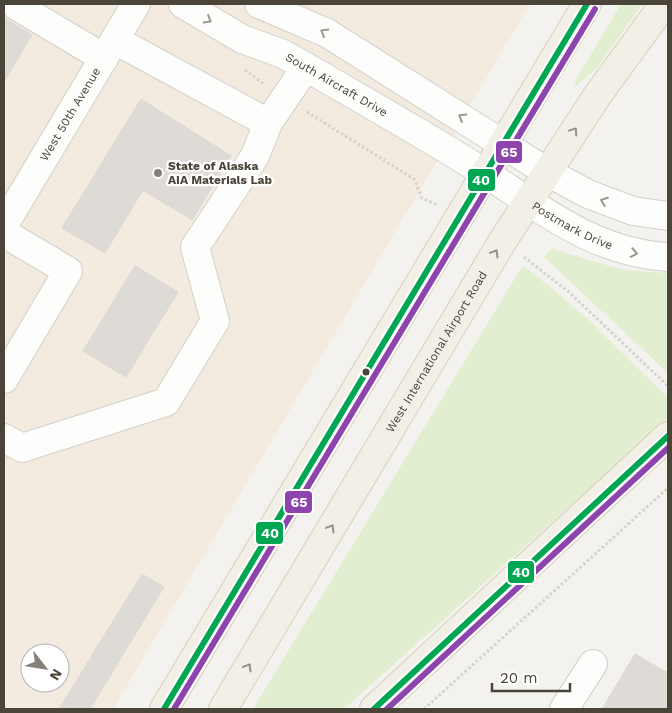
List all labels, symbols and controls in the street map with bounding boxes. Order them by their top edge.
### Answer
one-way arrow [203,14,212,24]
one-way arrow [320,28,329,38]
street label: South Aircraft Drive [283,50,390,120]
street label: West 50th Avenue [37,65,104,164]
one-way arrow [458,114,467,124]
one-way arrow [568,127,577,137]
line badge: 65 [495,140,523,164]
text: 65 [501,144,517,160]
place label: State of Alaska AIA Materials Lab [168,159,273,187]
marker: State of Alaska AIA Materials Lab [152,167,164,179]
line badge: 40 [467,168,496,192]
text: 40 [472,172,490,188]
one-way arrow [600,197,609,207]
street label: Postmark Drive [529,199,615,252]
one-way arrow [629,247,638,257]
one-way arrow [489,250,499,259]
street label: West International Airport Road [383,269,490,435]
unlabelled marker [361,367,371,377]
line badge: 65 [284,490,313,514]
text: 65 [291,494,307,510]
line badge: 40 [255,521,284,545]
one-way arrow [325,524,335,533]
text: 40 [261,525,279,541]
line badge: 40 [507,560,535,584]
text: 40 [512,564,530,580]
north arrow [20,643,70,693]
scale bar [492,660,570,692]
one-way arrow [241,664,251,673]
text: N [47,666,66,683]
text: 20 m [500,669,538,687]

